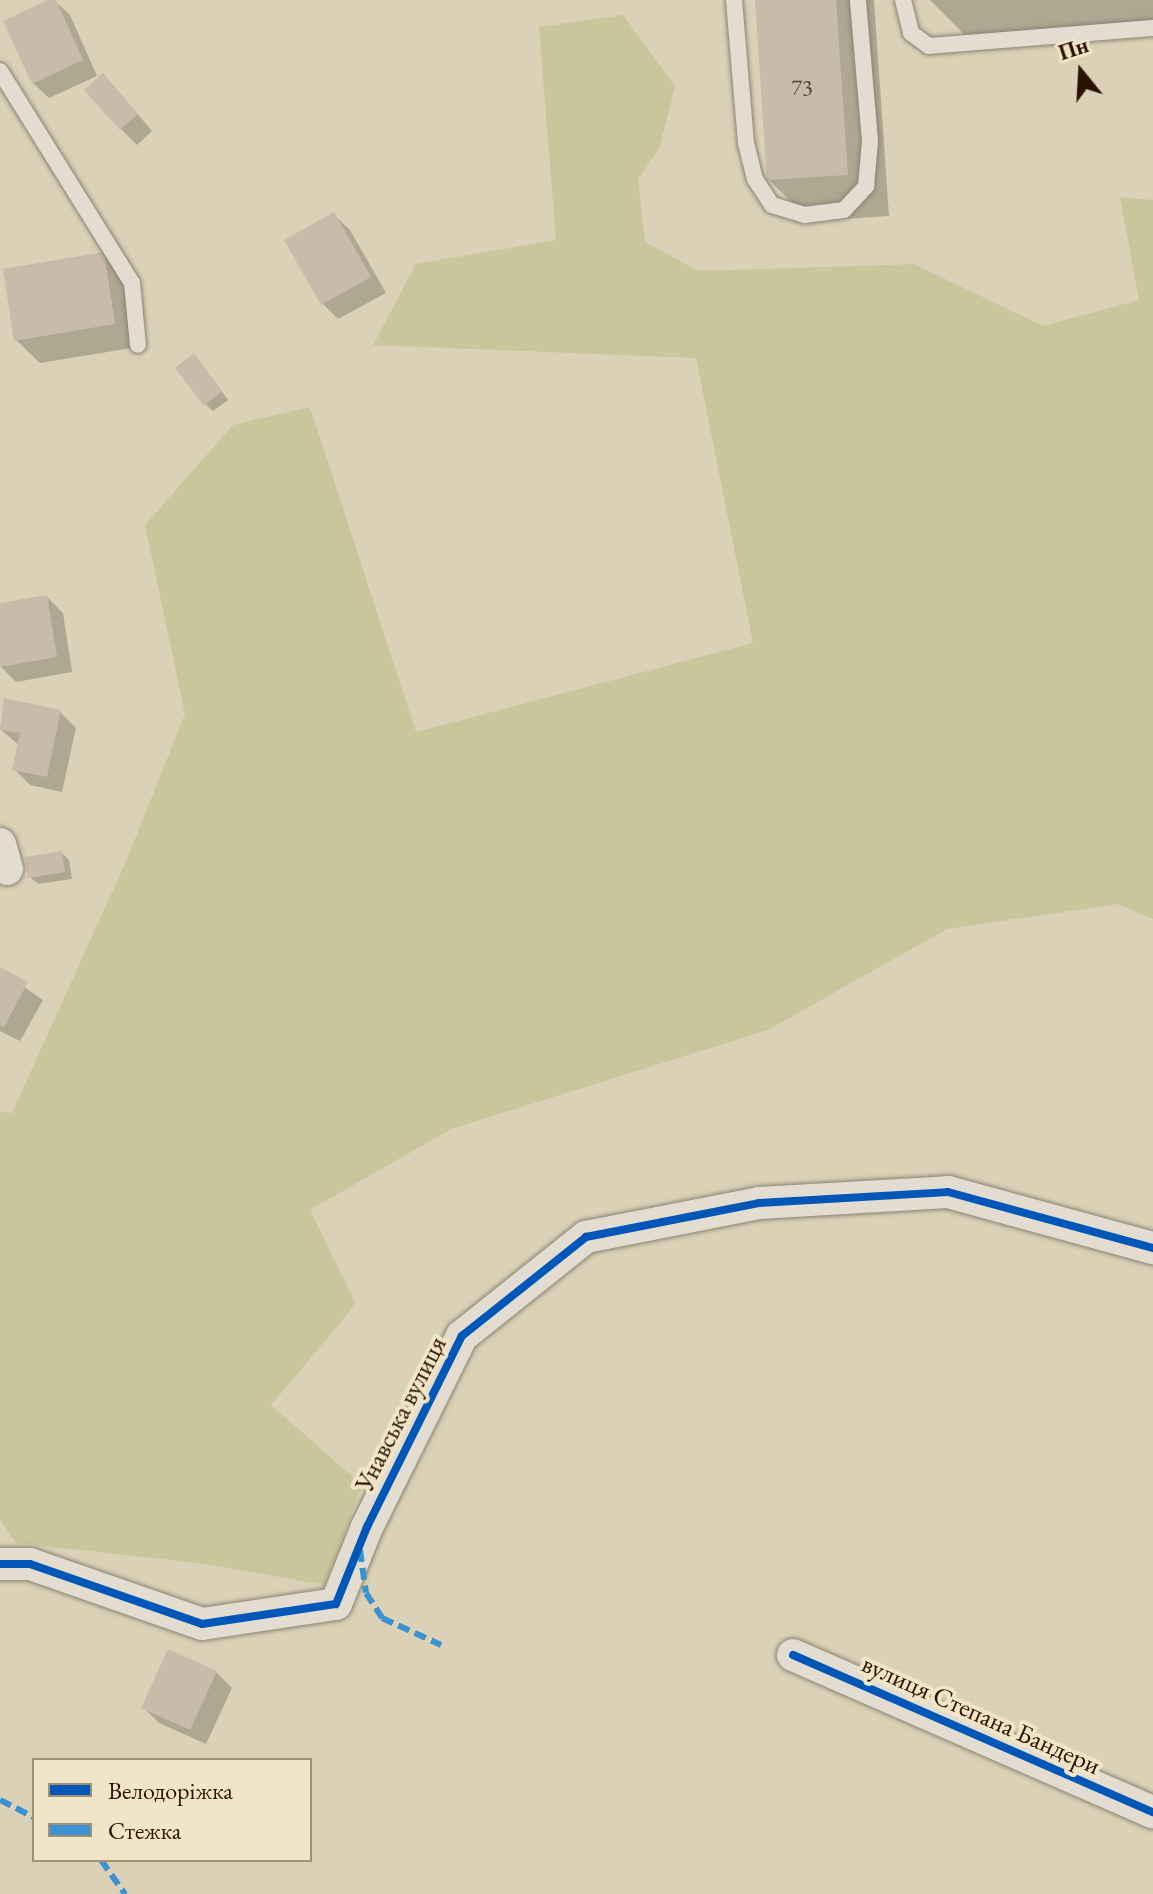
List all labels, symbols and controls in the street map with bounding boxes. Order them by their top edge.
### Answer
text: Пн [1055,30,1092,67]
north arrow [1041,32,1121,112]
house number: 73 [791,75,813,101]
street label: Унавська вулиця [349,1331,453,1497]
street label: вулиця Степана Бандери [857,1648,1105,1782]
legend [32,1758,312,1862]
text: Велодоріжка [108,1775,233,1806]
text: Стежка [108,1815,181,1846]

